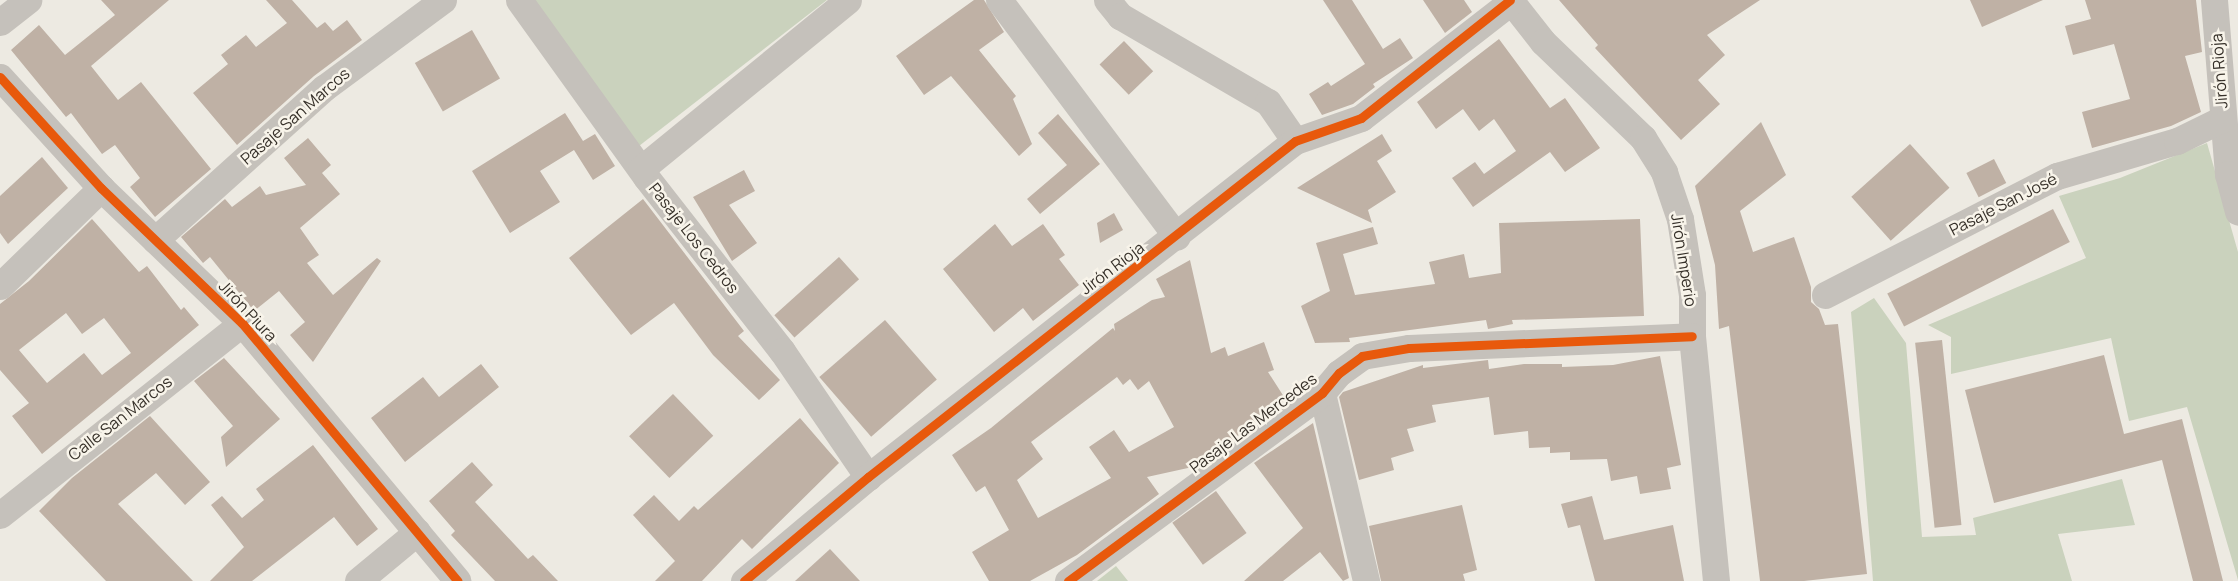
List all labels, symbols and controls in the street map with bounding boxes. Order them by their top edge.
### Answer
street label: Jirón Rioja [2207,33,2231,109]
street label: Pasaje San Marcos [237,64,353,168]
street label: Pasaje San José [1946,169,2060,239]
street label: Pasaje Los Cedros [645,179,743,297]
street label: Jirón Imperio [1667,212,1701,308]
street label: Jirón Rioja [1076,238,1148,298]
street label: Jirón Piura [215,277,281,345]
street label: Pasaje Las Mercedes [1186,369,1320,477]
street label: Calle San Marcos [64,372,176,464]

